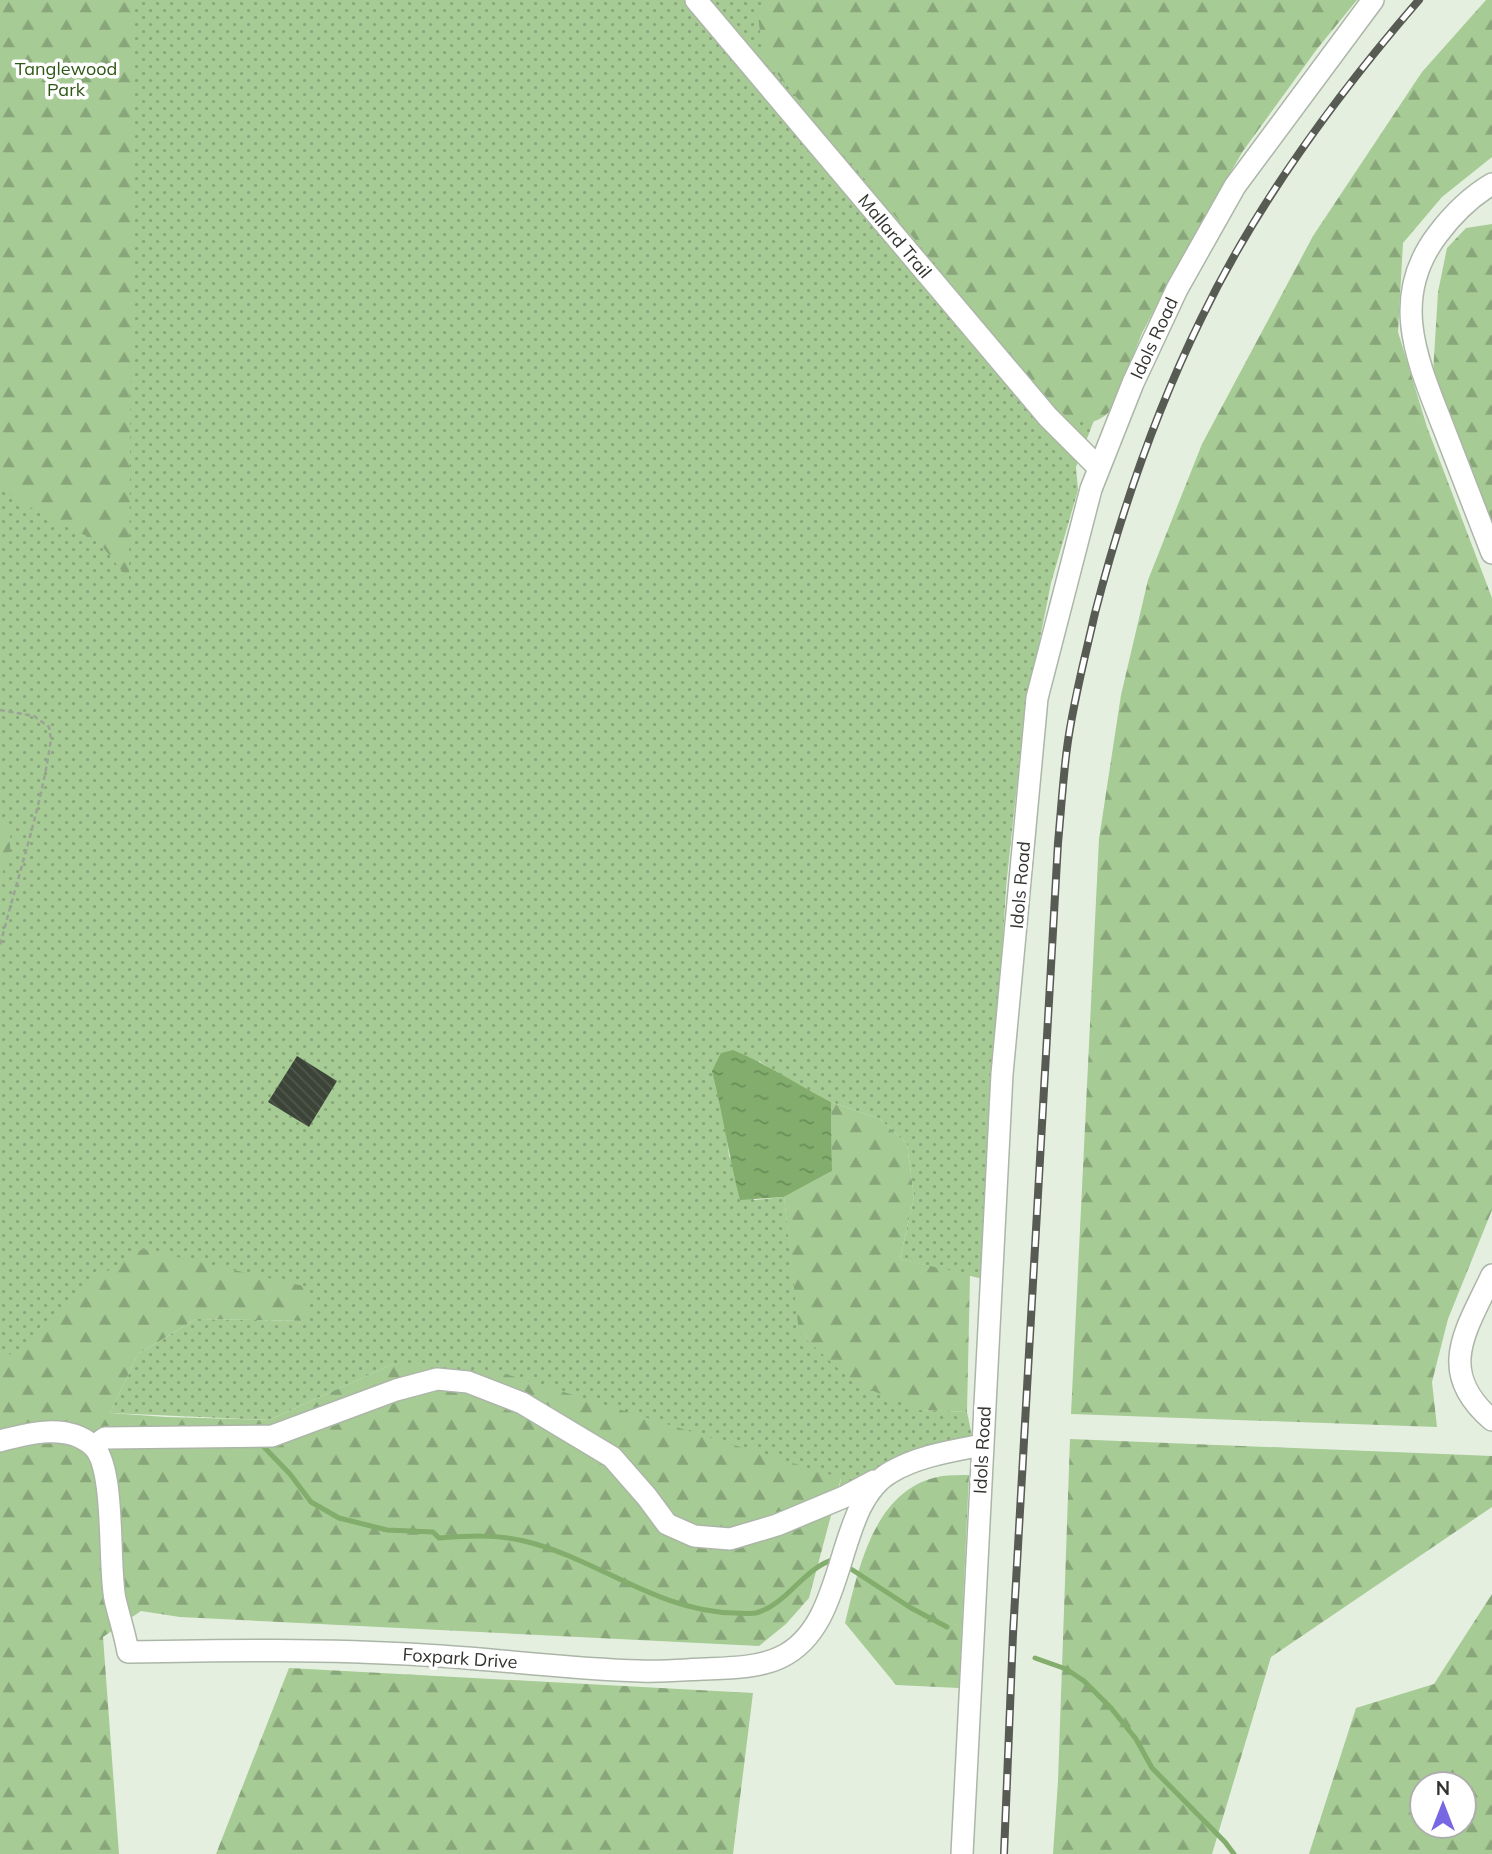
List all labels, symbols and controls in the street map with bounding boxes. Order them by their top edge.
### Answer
park label: Tanglewood Park [15,57,117,101]
street label: Mallard Trail [853,189,937,283]
street label: Idols Road [1125,293,1183,383]
street label: Idols Road [1005,840,1035,930]
street label: Idols Road [968,1406,996,1494]
street label: Foxpark Drive [402,1643,518,1673]
north arrow [1408,1770,1478,1840]
text: N [1436,1776,1450,1800]

